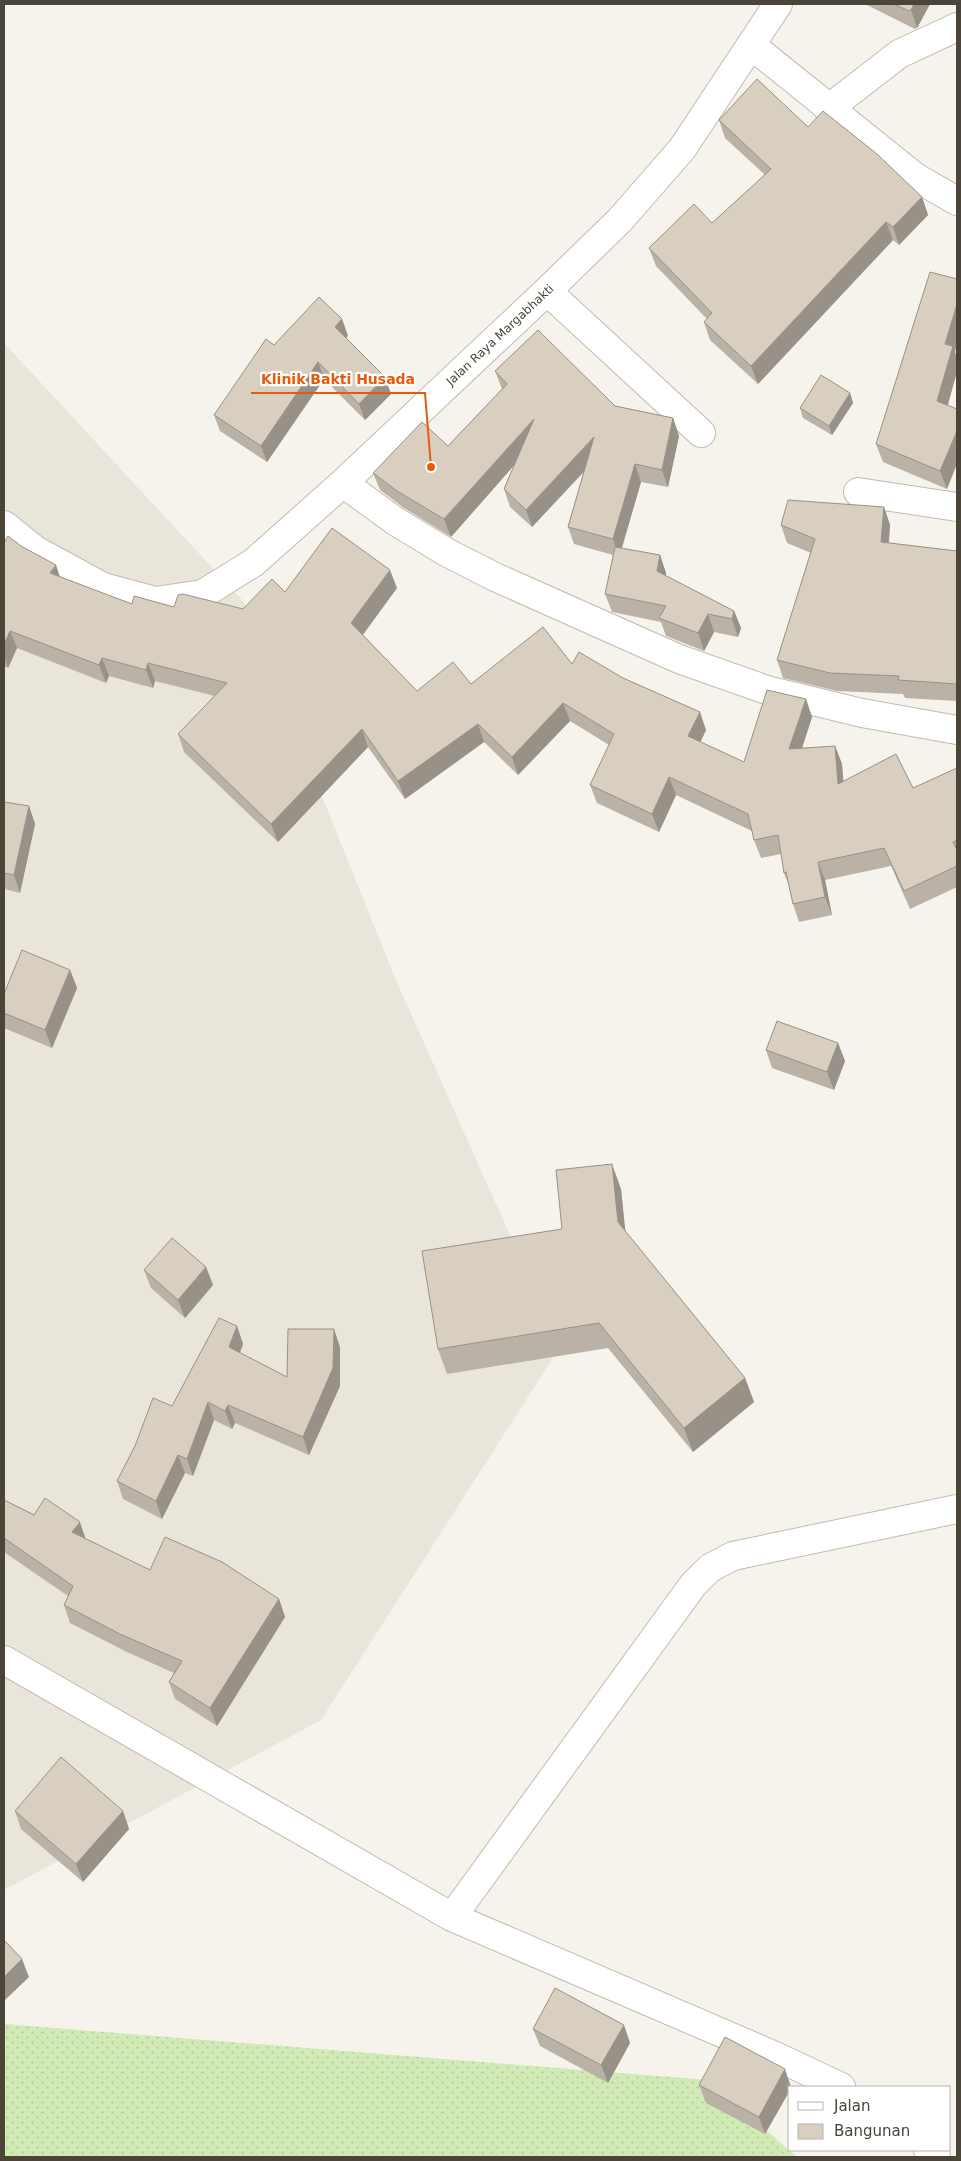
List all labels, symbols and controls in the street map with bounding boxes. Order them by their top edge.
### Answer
street label: Jalan Raya Margabhakti [443,282,557,389]
callout: Klinik Bakti Husada [251,364,425,393]
text: Klinik Bakti Husada [261,371,415,387]
legend [788,2086,951,2151]
text: Jalan [833,2097,870,2115]
text: Bangunan [834,2122,910,2140]

